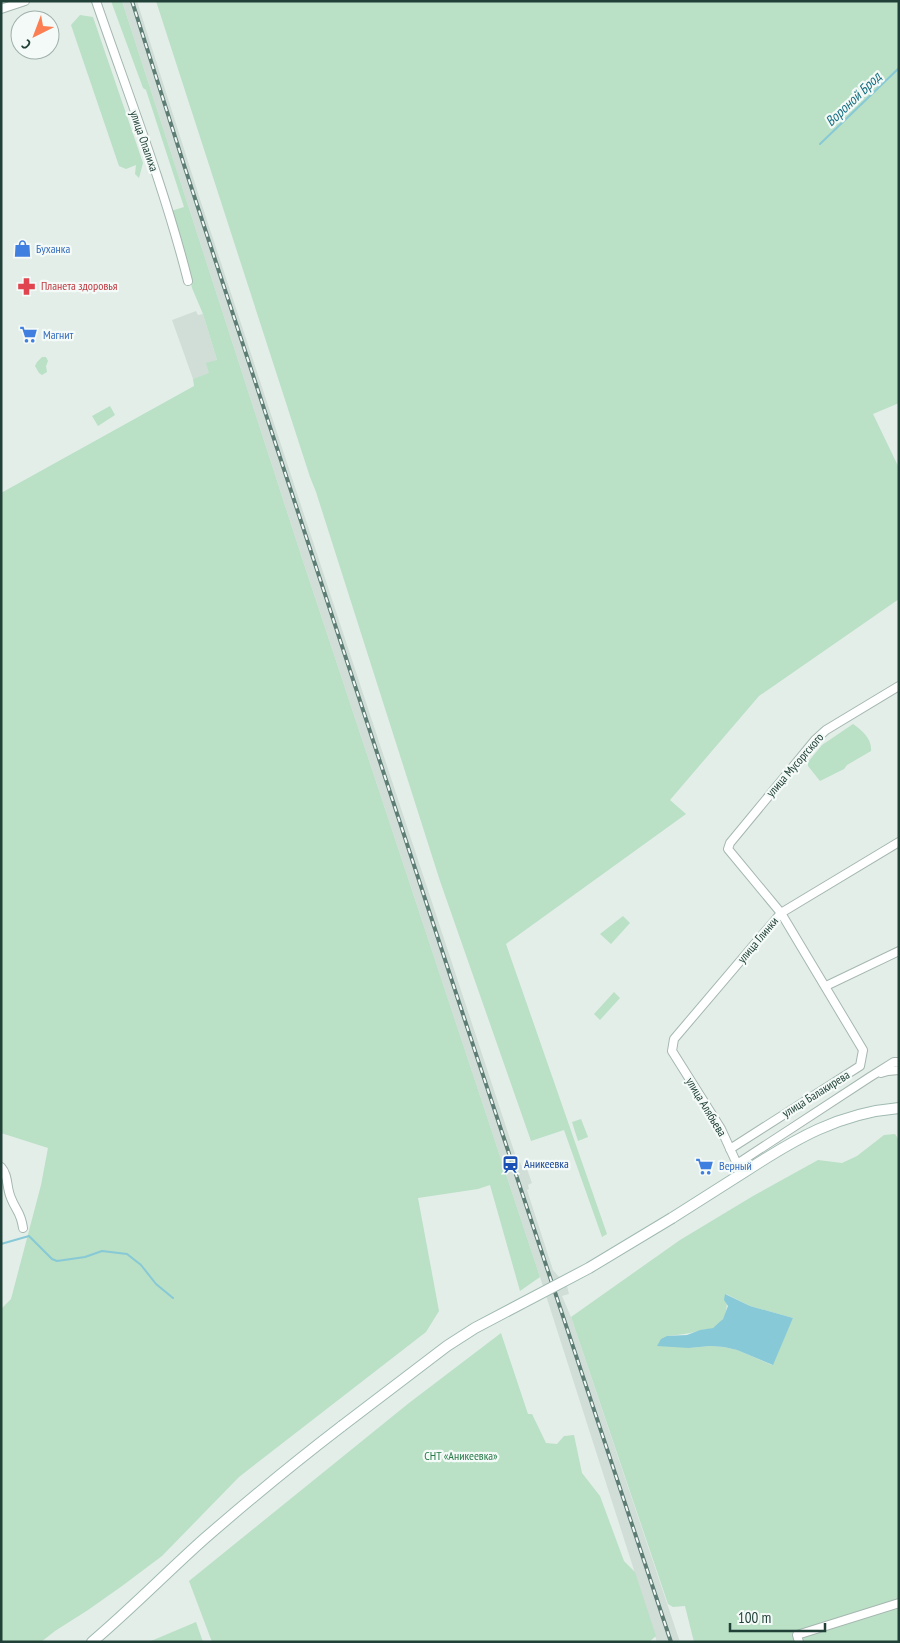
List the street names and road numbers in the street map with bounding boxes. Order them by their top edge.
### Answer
street label: улица Опалиха [127,108,162,174]
street label: улица Мусоргского [763,730,826,800]
street label: улица Глинки [734,914,781,966]
street label: улица Балакирева [779,1067,852,1120]
street label: улица Алябьева [683,1075,730,1139]

